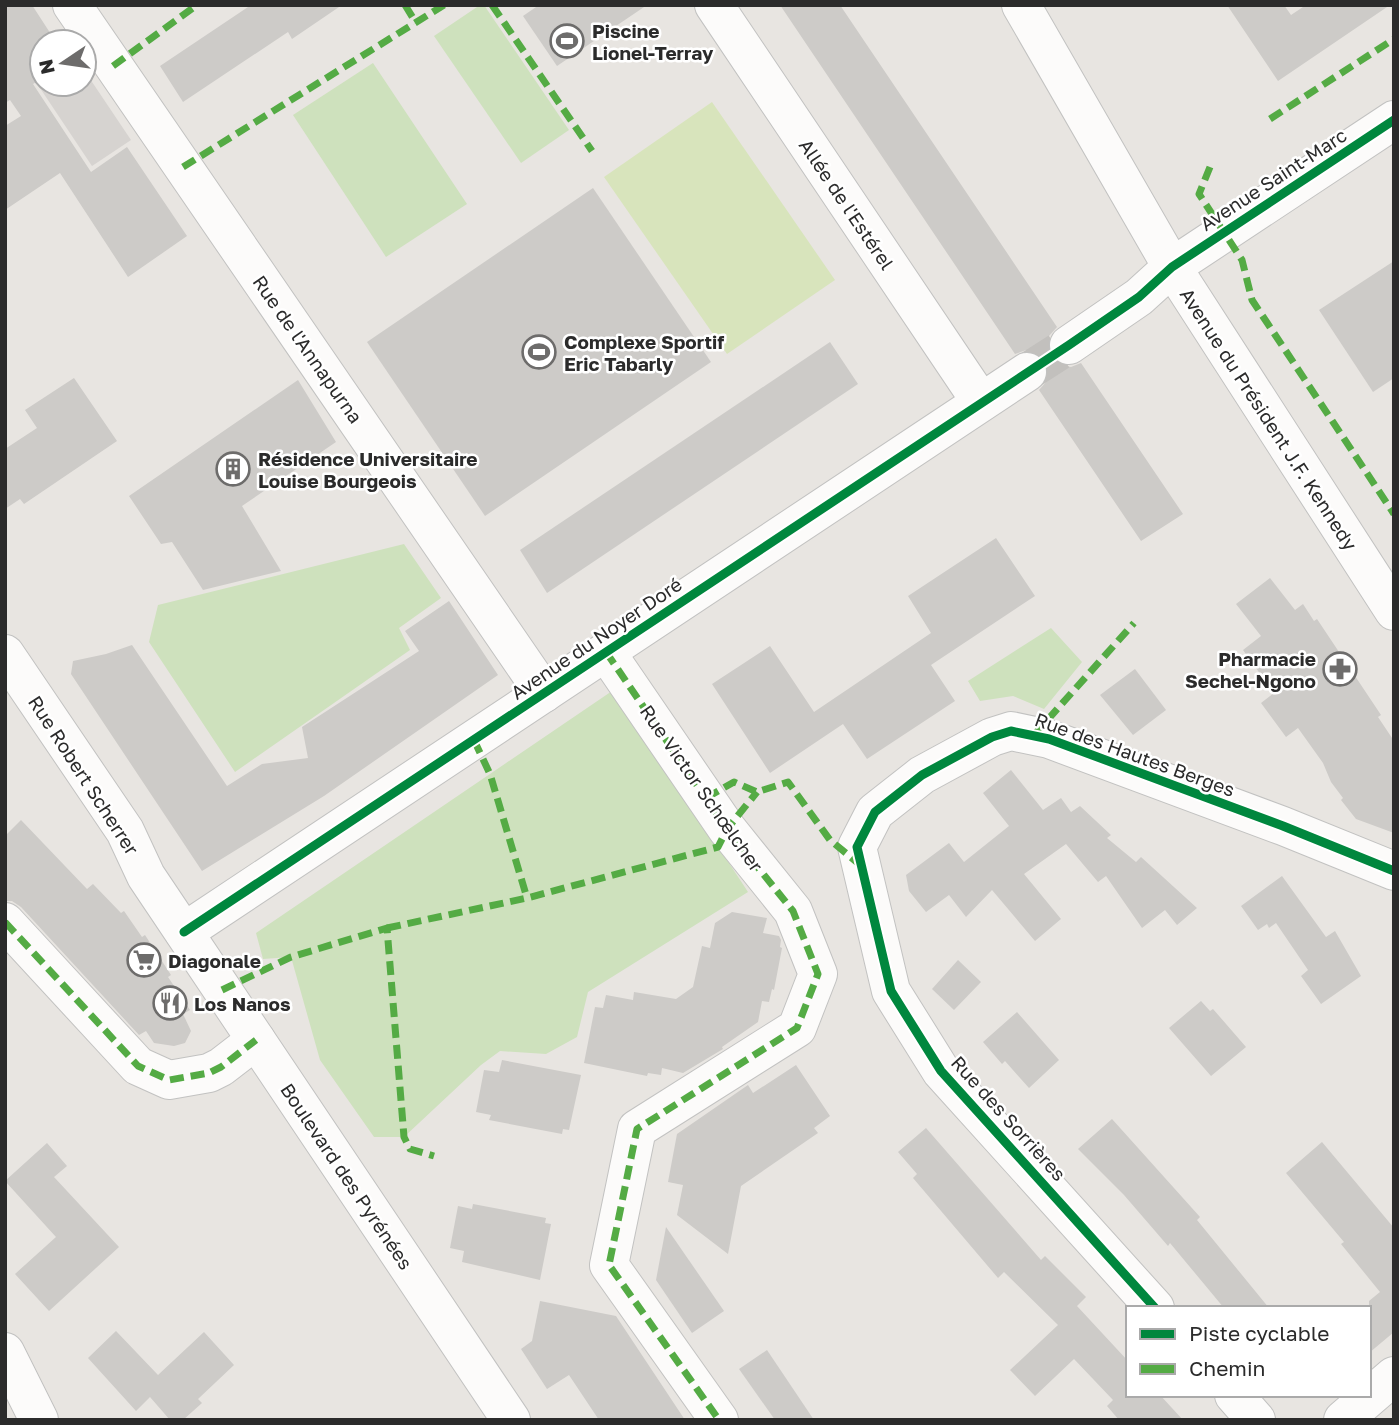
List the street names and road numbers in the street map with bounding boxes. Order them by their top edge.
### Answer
street label: Avenue Saint-Marc [1195,123,1351,235]
street label: Allée de l'Estérel [795,134,899,274]
street label: Rue de l'Annapurna [248,271,368,427]
street label: Avenue du Président J.F. Kennedy [1176,284,1363,555]
street label: Avenue du Noyer Doré [506,572,686,704]
street label: Rue Robert Scherrer [24,691,144,859]
street label: Rue Victor Schœlcher [636,700,769,876]
street label: Rue des Hautes Berges [1032,707,1238,801]
street label: Rue des Sorrières [947,1051,1071,1185]
street label: Boulevard des Pyrénées [276,1079,418,1273]

